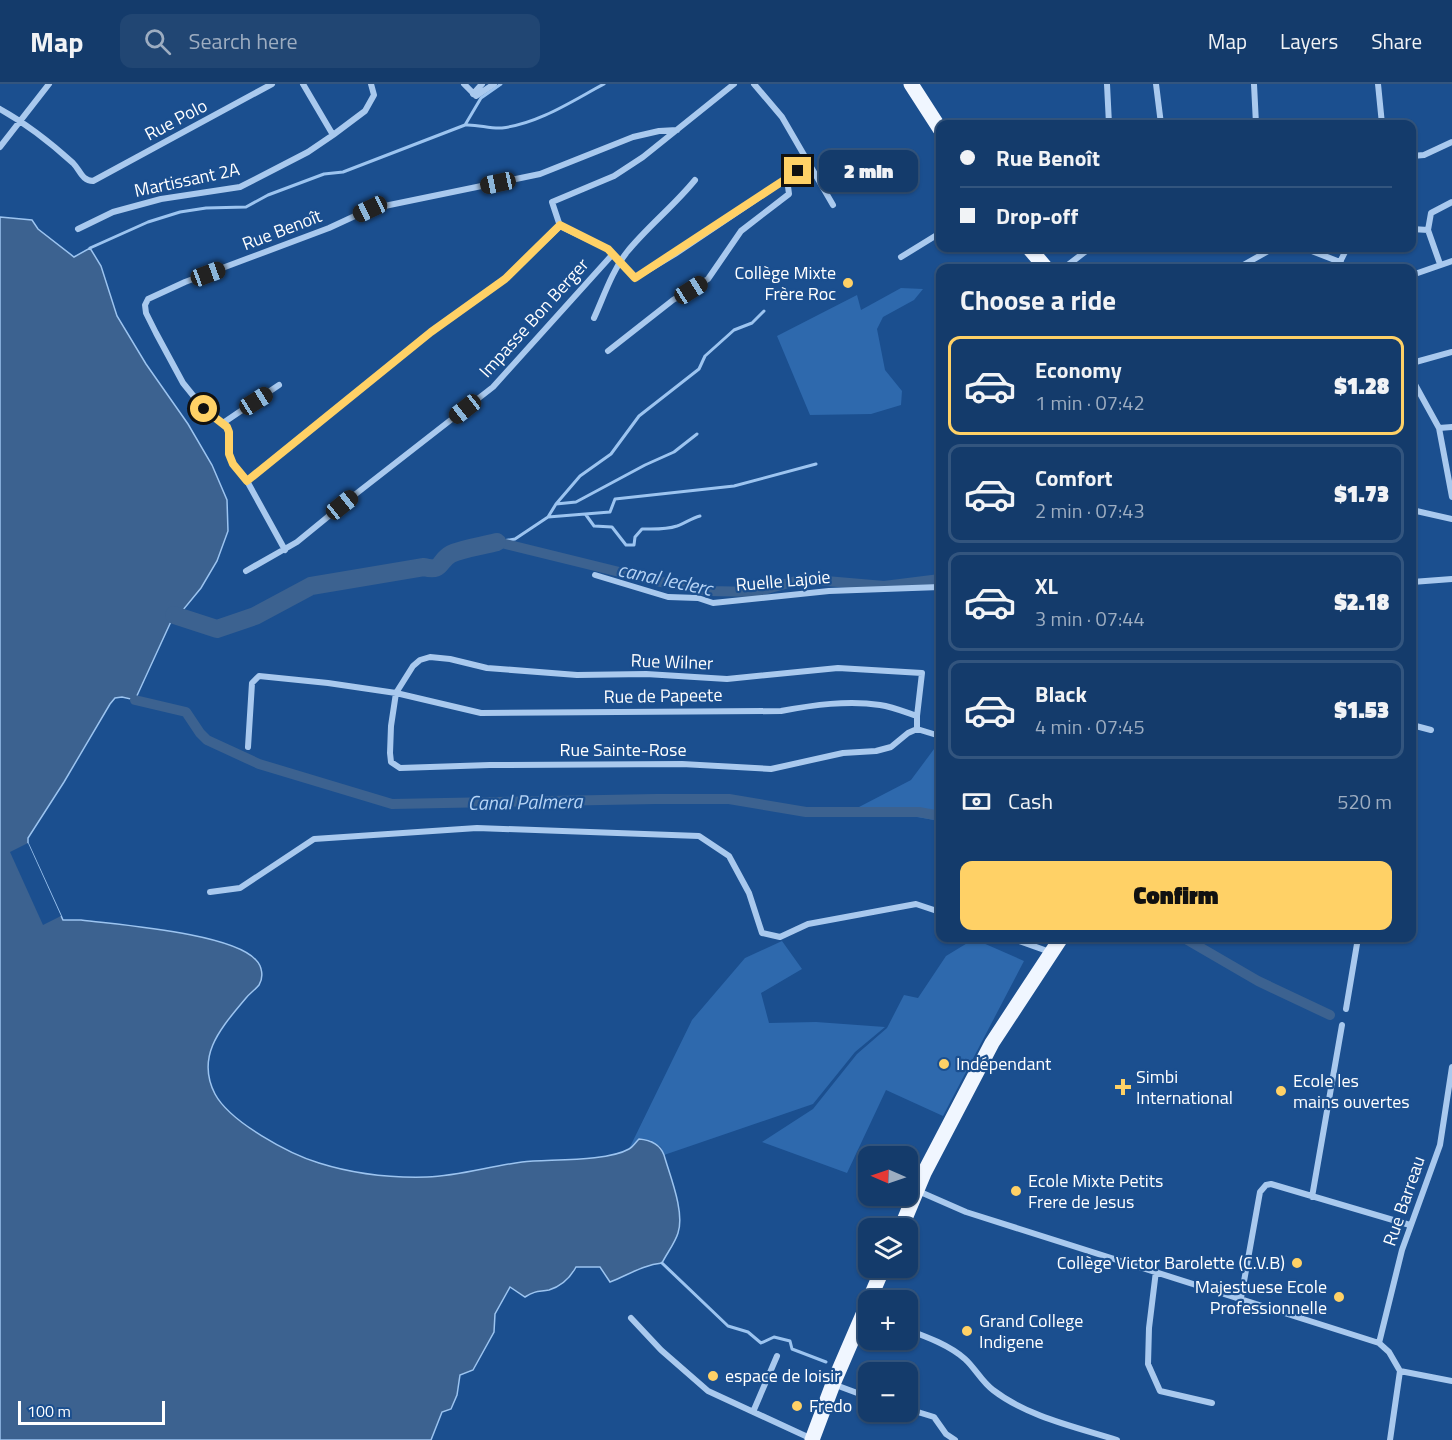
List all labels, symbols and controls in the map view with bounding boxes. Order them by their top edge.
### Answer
search box [120,14,540,68]
text: Map [30,20,84,63]
text: Search here [189,24,298,58]
icon: search [141,25,174,58]
text: Map [1208,25,1247,57]
text: Layers [1280,25,1338,57]
text: Share [1371,25,1422,57]
street label: Rue Polo [140,92,212,147]
text: Rue Benoît [996,141,1100,175]
callout: 2 min [819,150,918,192]
street label: Martissant 2A [132,155,242,204]
text: 2 min [844,155,893,186]
route end [784,157,811,184]
car [479,170,517,196]
car [350,193,390,225]
text: Drop-off [996,199,1078,233]
street label: Rue Benoît [238,202,326,257]
street label: Impasse Bon Berger [472,252,595,383]
car [188,259,228,289]
place label: Collège Mixte Frère Roc [735,259,836,307]
car [671,273,711,307]
marker: Collège Mixte Frère Roc [841,276,855,290]
text: Choose a ride [960,279,1116,320]
text: Economy [1035,353,1122,387]
icon: car [963,359,1017,413]
text: $1.28 [1334,369,1389,403]
car [236,384,276,418]
text: 1 min · 07:42 [1035,387,1145,418]
car [445,391,485,427]
route start [190,395,217,422]
text: Comfort [1035,461,1113,495]
icon: car [963,467,1017,521]
text: $1.73 [1334,477,1389,511]
car [322,487,362,523]
text: 2 min · 07:43 [1035,495,1145,526]
water label: canal leclerc [615,553,717,604]
street label: Ruelle Lajoie [734,563,832,598]
text: XL [1035,569,1058,603]
icon: car [963,575,1017,629]
text: $2.18 [1334,585,1389,619]
text: 3 min · 07:44 [1035,603,1145,634]
street label: Rue Wilner [630,647,714,676]
text: Black [1035,677,1087,711]
street label: Rue de Papeete [603,681,723,710]
icon: car [963,683,1017,737]
text: $1.53 [1334,693,1389,727]
text: 4 min · 07:45 [1035,711,1145,742]
street label: Rue Sainte-Rose [559,736,687,763]
text: Cash [1008,784,1053,818]
water label: Canal Palmera [467,785,584,818]
icon: cash [960,785,993,818]
text: 520 m [1337,786,1392,817]
button: Confirm [960,861,1392,930]
place label: Indépendant [956,1050,1052,1077]
marker: Indépendant [937,1057,951,1071]
place label: Simbi International [1136,1063,1233,1111]
place label: Ecole les mains ouvertes [1293,1067,1410,1115]
marker: Simbi International [1114,1078,1132,1096]
marker: Ecole les mains ouvertes [1274,1084,1288,1098]
north arrow [858,1146,918,1206]
map controls [858,1146,918,1422]
street label: Rue Barreau [1376,1152,1432,1250]
place label: Ecole Mixte Petits Frere de Jesus [1028,1167,1163,1215]
marker: Ecole Mixte Petits Frere de Jesus [1009,1184,1023,1198]
button: layers [858,1218,918,1278]
place label: Collège Victor Barolette (C.V.B) [1057,1249,1285,1276]
marker: Collège Victor Barolette (C.V.B) [1290,1256,1304,1270]
place label: Majestuese Ecole Professionnelle [1195,1273,1327,1321]
button: + [858,1290,918,1350]
marker: Majestuese Ecole Professionnelle [1332,1290,1346,1304]
place label: Grand College Indigene [979,1307,1083,1355]
marker: Grand College Indigene [960,1324,974,1338]
place label: espace de loisir [725,1362,840,1389]
button: − [858,1362,918,1422]
marker: espace de loisir [706,1369,720,1383]
place label: Fredo [809,1392,852,1419]
scale bar [18,1398,165,1426]
text: 100 m [27,1399,71,1423]
marker: Fredo [790,1399,804,1413]

